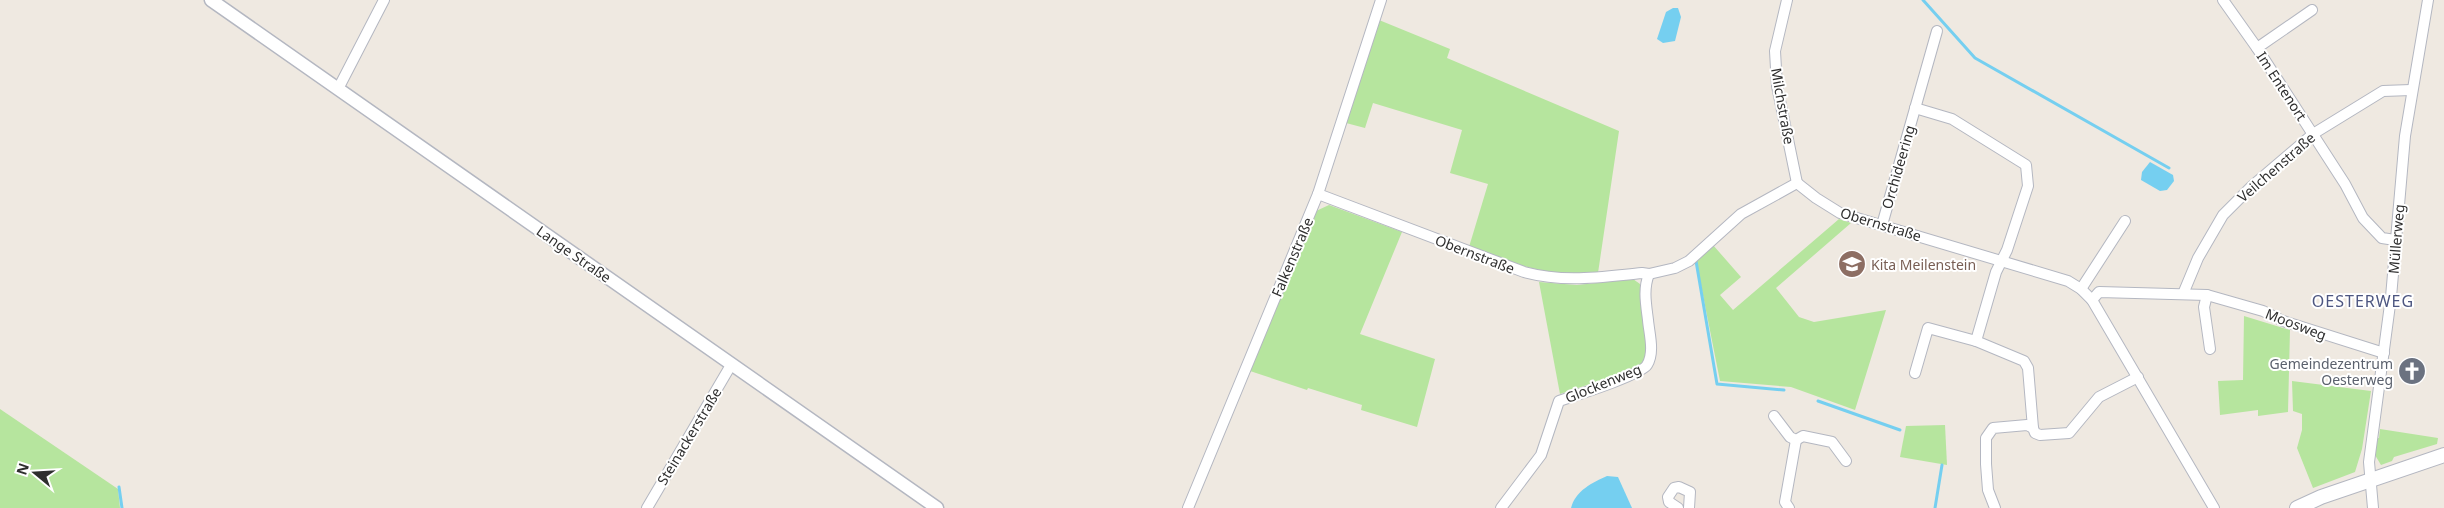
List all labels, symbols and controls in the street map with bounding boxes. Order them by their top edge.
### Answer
street label: Im Entenort [2253,48,2311,124]
street label: Milchstraße [1767,66,1799,146]
street label: Orchideering [1877,123,1919,211]
street label: Veilchenstraße [2233,128,2319,206]
street label: Obernstraße [1838,203,1924,245]
street label: Müllerweg [2383,203,2409,275]
street label: Falkenstraße [1267,214,1317,300]
street label: Lange Straße [533,221,615,287]
street label: Obernstraße [1433,230,1518,278]
school or university icon: Kita Meilenstein [1837,249,1867,279]
place label: Kita Meilenstein [1871,255,1976,274]
district label: OESTERWEG [2312,290,2414,312]
street label: Moosweg [2263,304,2329,344]
place label: Gemeindezentrum Oesterweg [2270,354,2393,389]
church icon: Gemeindezentrum Oesterweg [2397,356,2427,386]
street label: Glockenweg [1562,359,1644,407]
street label: Steinackerstraße [652,384,726,488]
north arrow [10,448,60,498]
text: N [11,460,33,477]

